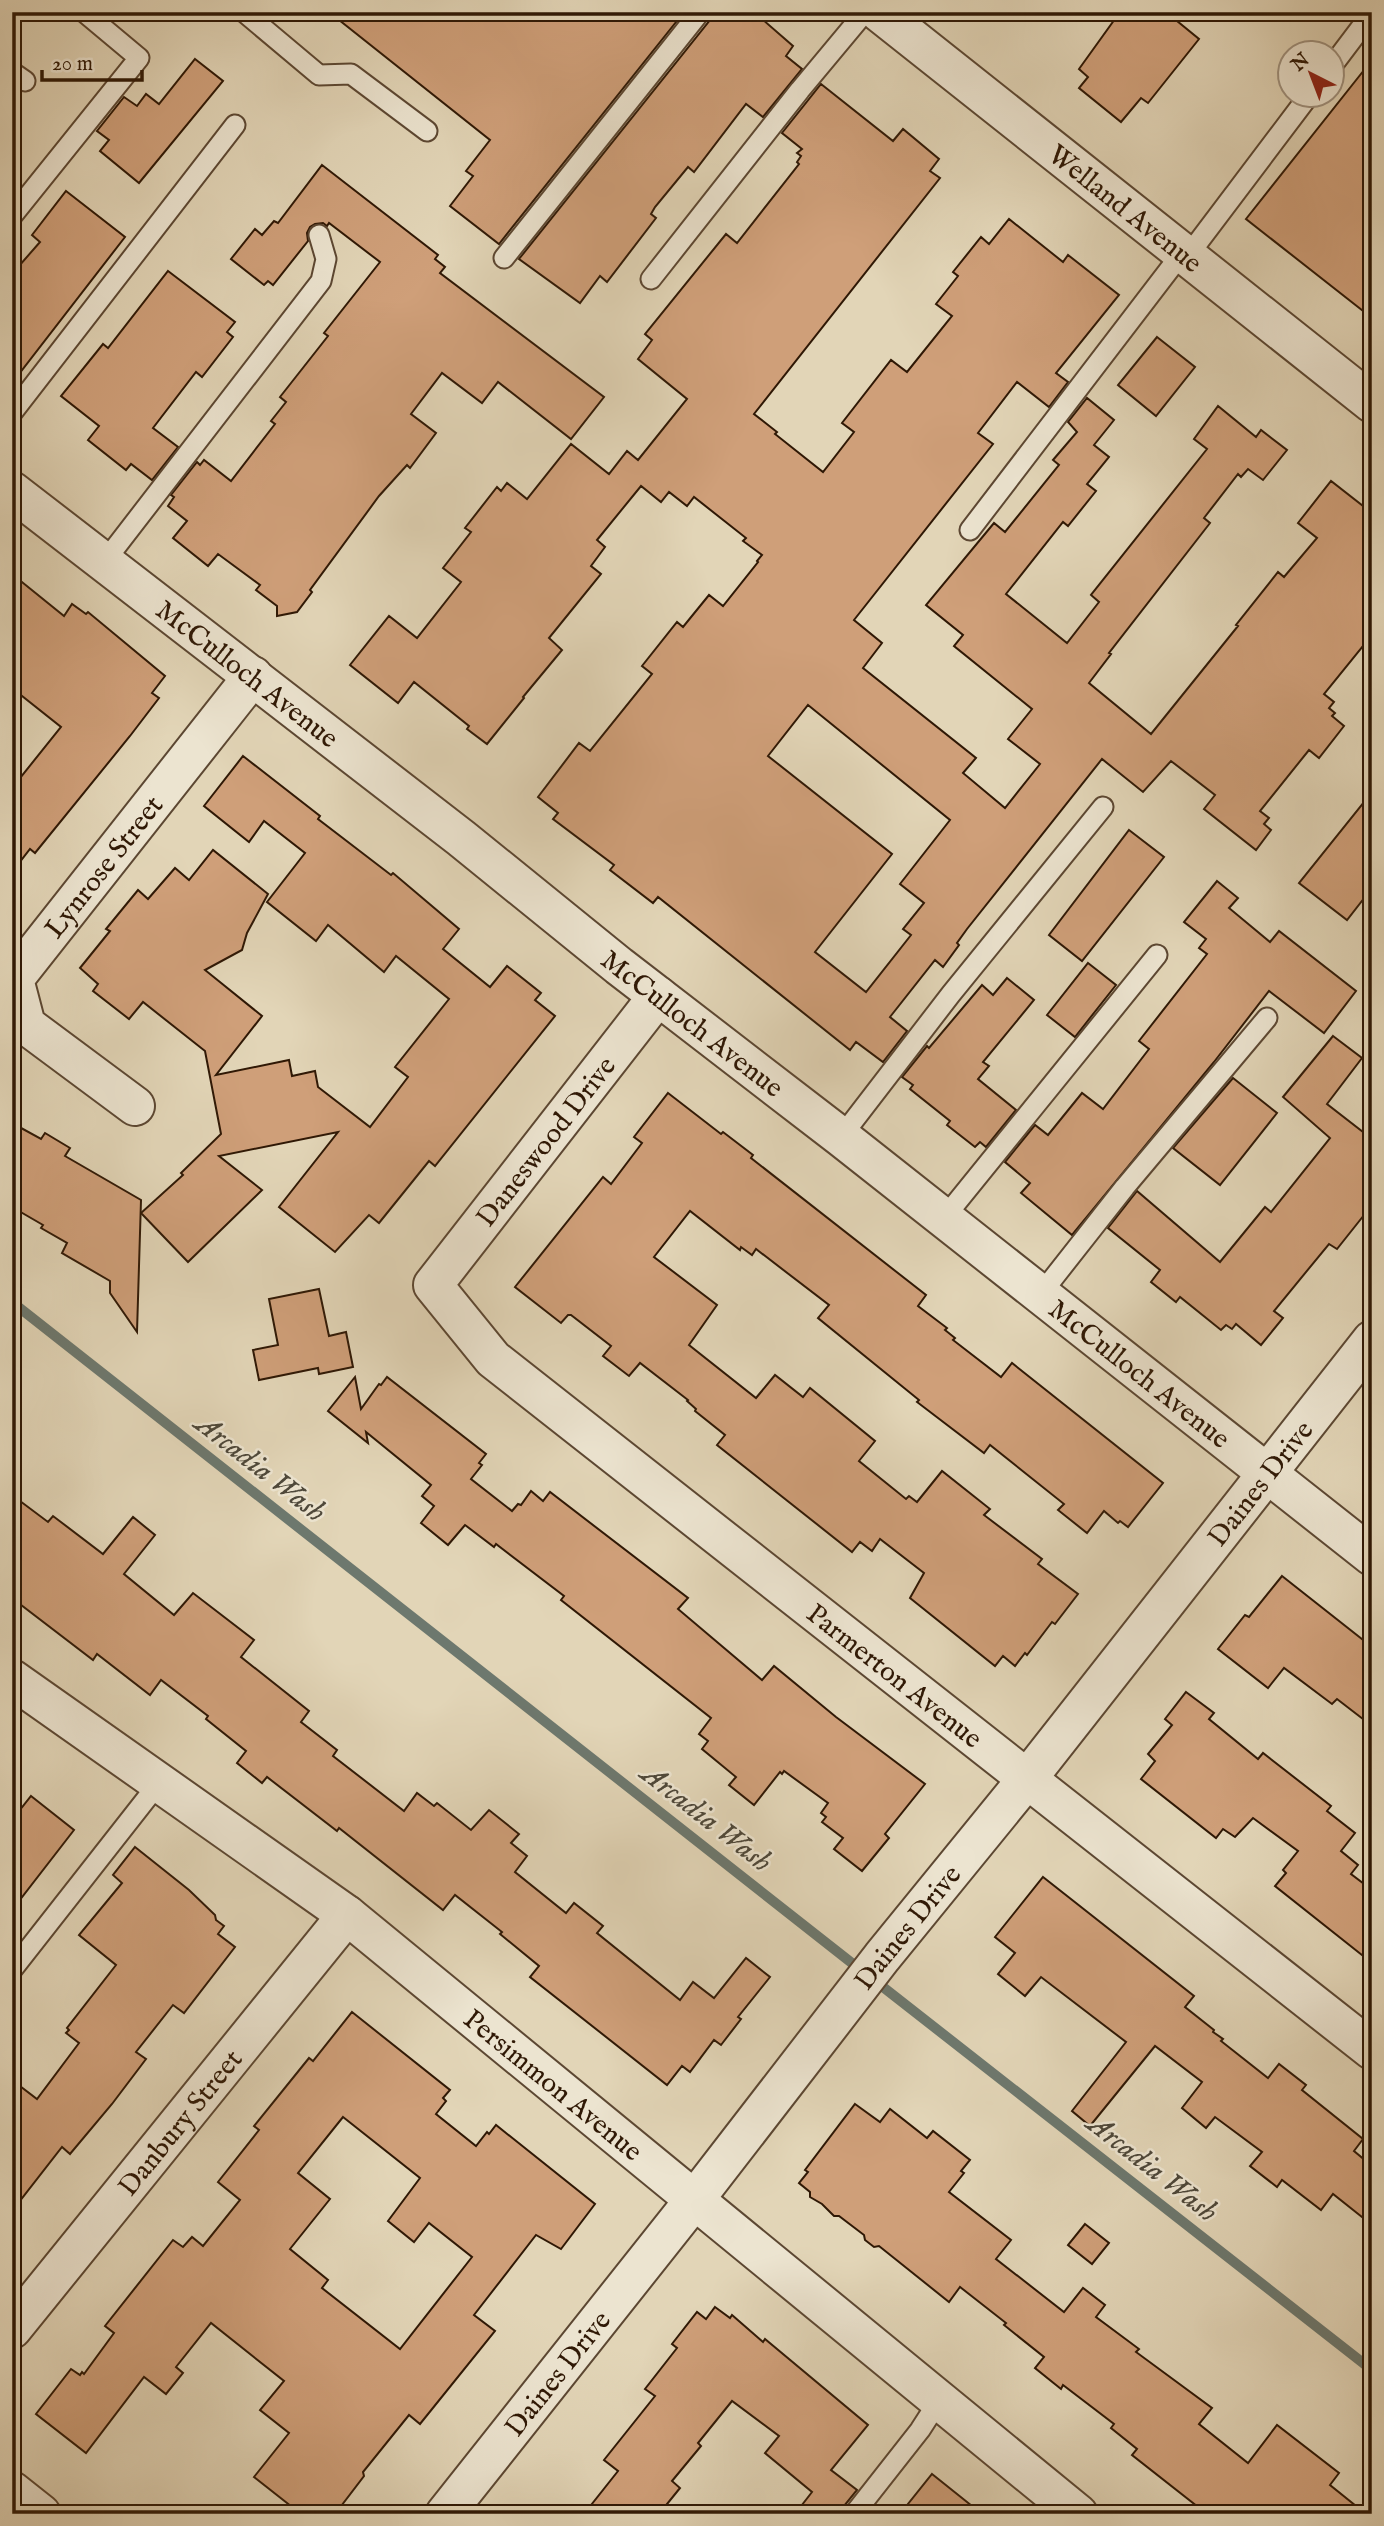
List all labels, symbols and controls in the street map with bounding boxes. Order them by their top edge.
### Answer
scale bar [42,38,142,82]
north arrow [1276,38,1346,108]
text: N [1286,48,1316,78]
text: 20 m [52,51,93,78]
street label: Welland Avenue [1040,138,1209,282]
street label: McCulloch Avenue [148,594,345,757]
street label: Lynrose Street [38,789,172,946]
street label: McCulloch Avenue [593,943,790,1106]
street label: Daneswood Drive [470,1050,625,1235]
street label: McCulloch Avenue [1041,1293,1236,1457]
water label: Arcadia Wash [184,1404,333,1532]
street label: Daines Drive [1201,1414,1322,1555]
street label: Parmerton Avenue [799,1597,989,1757]
water label: Arcadia Wash [630,1754,779,1882]
street label: Daines Drive [848,1859,970,1998]
street label: Persimmon Avenue [455,2003,649,2170]
street label: Danbury Street [111,2043,251,2204]
water label: Arcadia Wash [1076,2104,1225,2232]
street label: Daines Drive [498,2304,620,2445]

